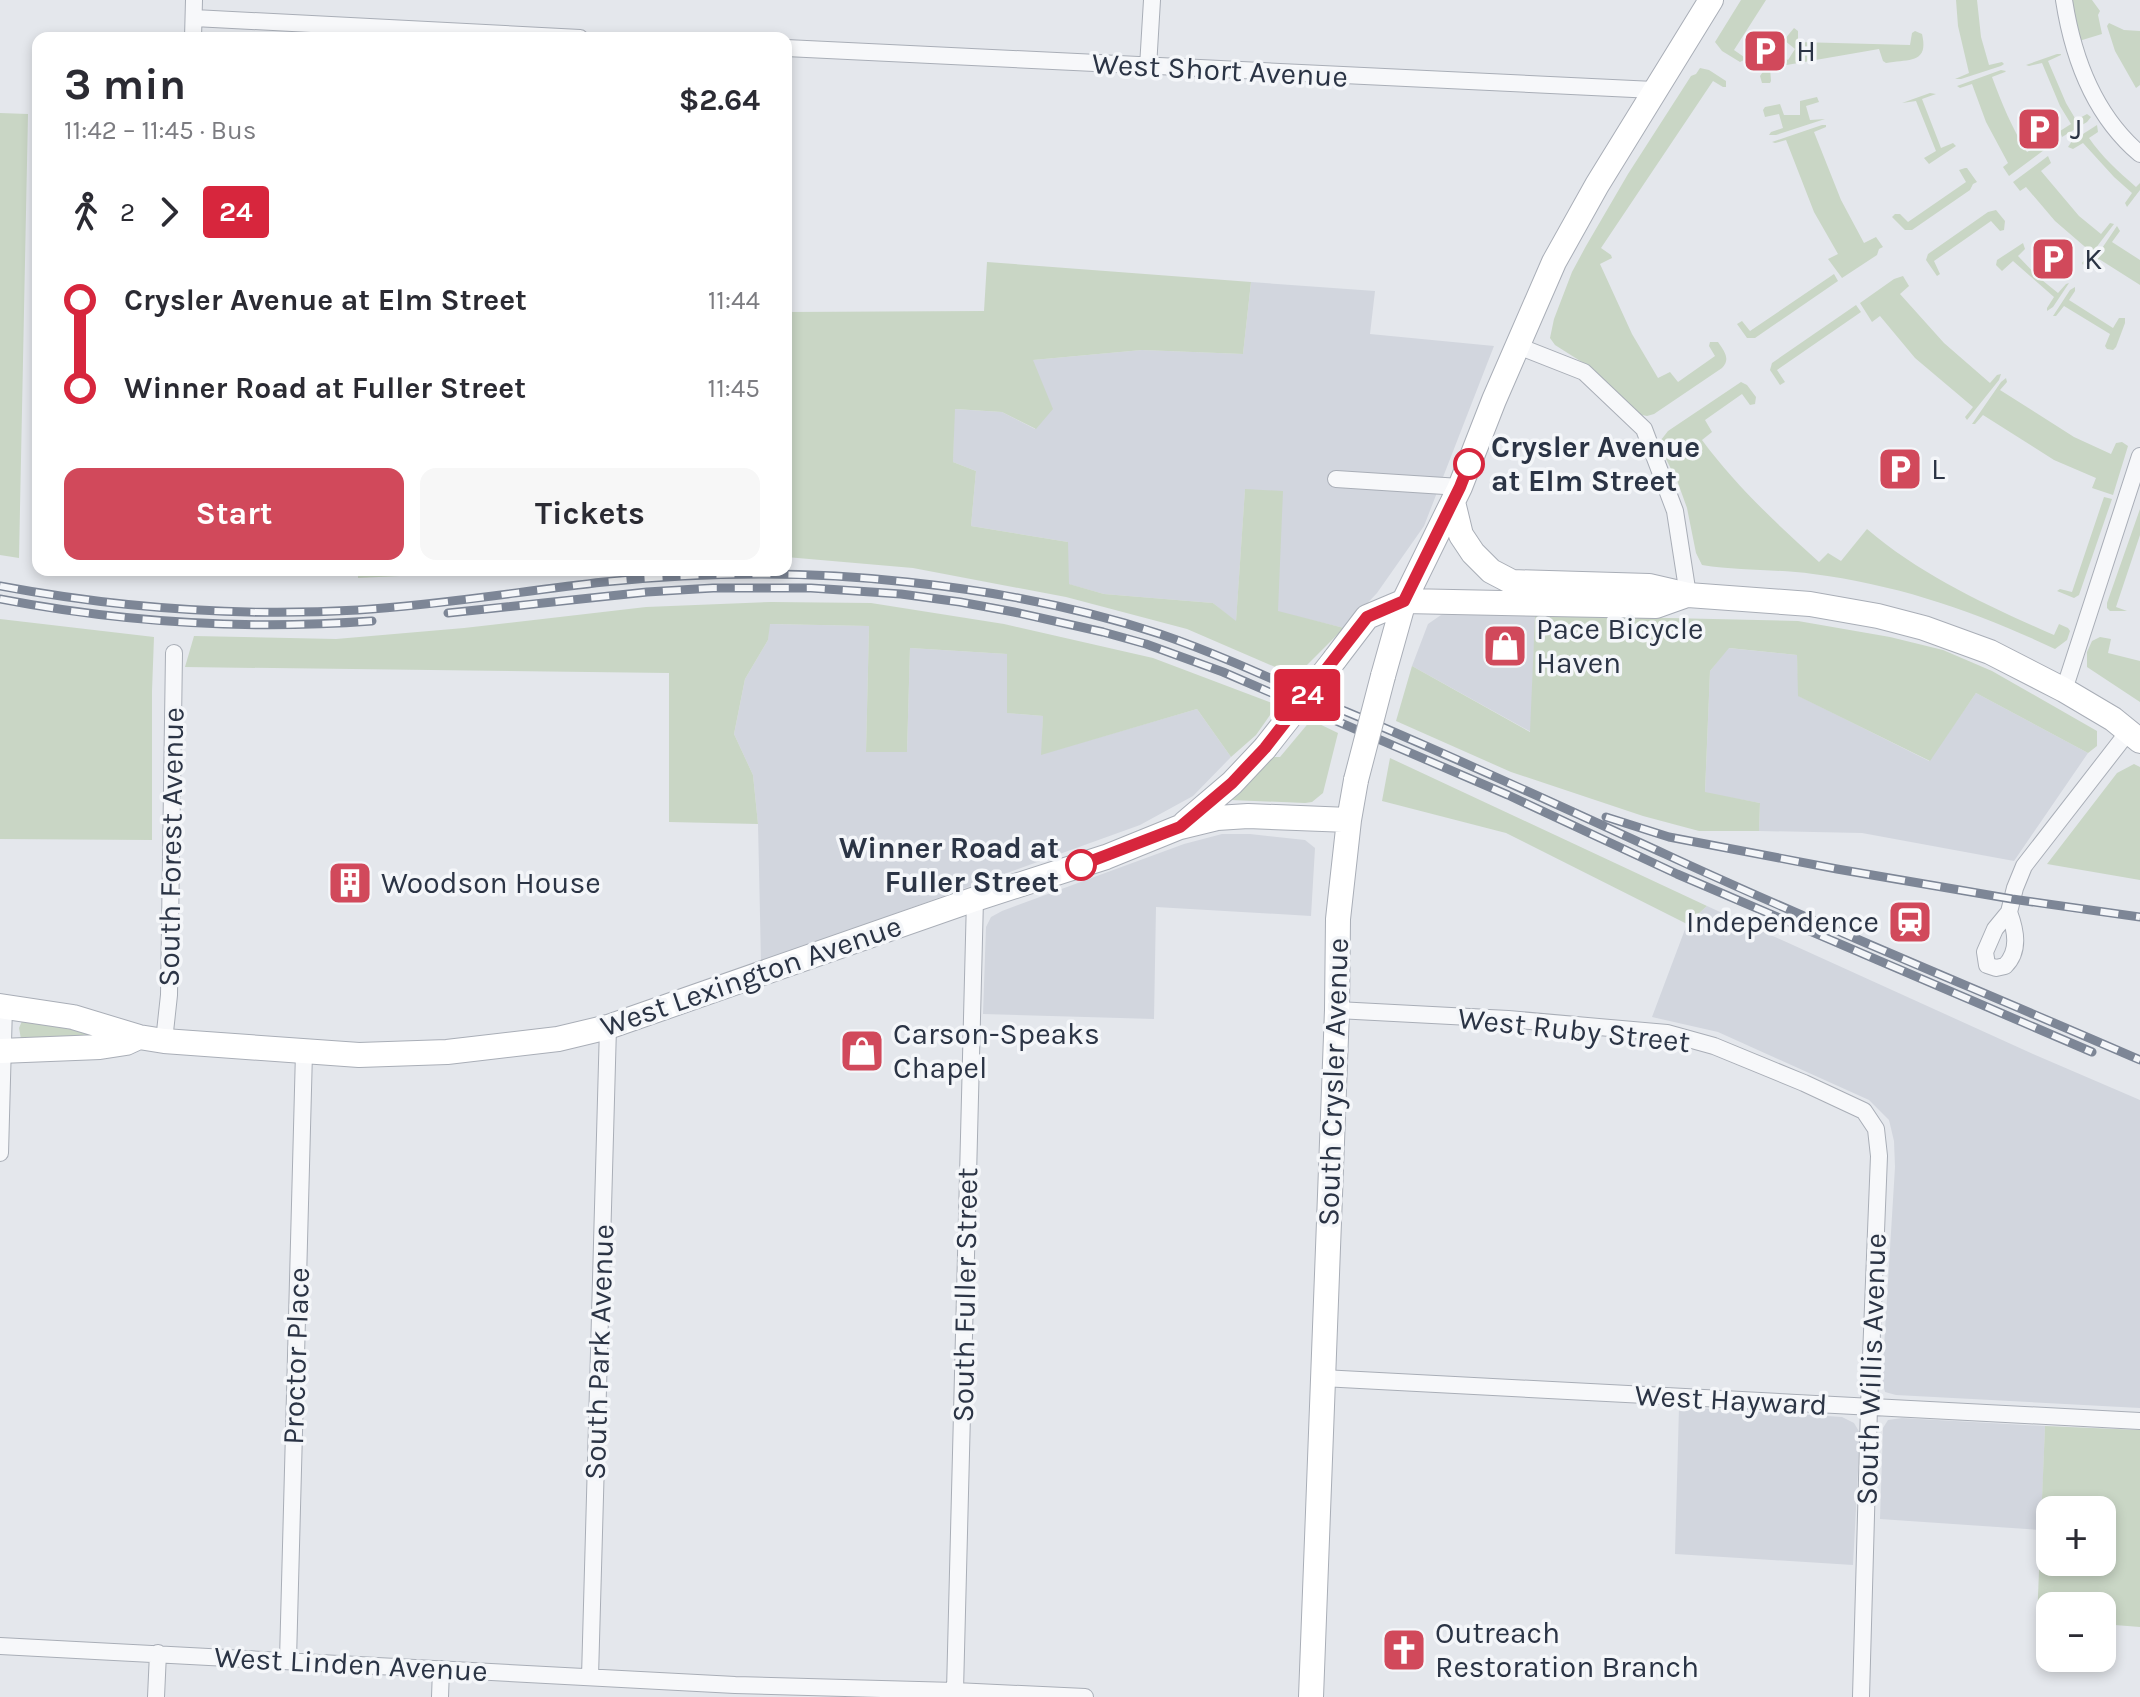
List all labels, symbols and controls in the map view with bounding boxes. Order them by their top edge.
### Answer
parking icon: H [1741,27,1789,75]
place label: H [1796,33,1816,69]
street label: West Short Avenue [1091,45,1349,95]
text: 3 min [64,59,186,110]
text: $2.64 [679,82,760,118]
parking icon: J [2015,105,2063,153]
place label: J [2070,111,2082,147]
text: 11:42 – 11:45 · Bus [64,115,256,146]
icon: walk [64,190,108,234]
icon: forward [147,190,191,234]
text: 24 [219,195,253,228]
text: 2 [120,197,135,228]
parking icon: K [2029,235,2077,283]
place label: K [2084,241,2102,277]
text: Crysler Avenue at Elm Street [124,282,527,318]
text: 11:44 [708,285,760,316]
text: Winner Road at Fuller Street [124,370,526,406]
text: 11:45 [708,373,760,404]
place label: Crysler Avenue at Elm Street [1491,429,1700,499]
parking icon: L [1876,445,1924,493]
marker: Crysler Avenue at Elm Street [1454,449,1484,479]
place label: L [1931,451,1945,487]
button: Start [64,468,404,560]
button: Tickets [420,468,760,560]
place label: Pace Bicycle Haven [1536,611,1703,681]
shop icon: Pace Bicycle Haven [1481,622,1529,670]
line badge: 24 [1271,669,1343,721]
text: 24 [1290,678,1324,711]
street label: South Forest Avenue [151,707,191,987]
place label: Winner Road at Fuller Street [839,830,1059,900]
marker: Winner Road at Fuller Street [1066,850,1096,880]
building icon: Woodson House [326,859,374,907]
place label: Woodson House [381,865,601,901]
station icon: Independence [1886,898,1934,946]
place label: Independence [1686,904,1879,940]
street label: West Lexington Avenue [596,908,906,1044]
street label: South Crysler Avenue [1310,937,1356,1227]
street label: West Ruby Street [1456,1000,1692,1060]
place label: Carson-Speaks Chapel [893,1016,1100,1086]
shop icon: Carson-Speaks Chapel [838,1027,886,1075]
street label: South Fuller Street [945,1167,985,1423]
street label: South Park Avenue [577,1223,621,1481]
street label: South Willis Avenue [1848,1232,1894,1506]
street label: Proctor Place [275,1267,317,1445]
street label: West Hayward [1634,1377,1828,1423]
map controls [2036,1496,2116,1672]
button: + [2036,1496,2116,1576]
button: − [2036,1592,2116,1672]
place label: Outreach Restoration Branch [1435,1615,1699,1685]
church icon: Outreach Restoration Branch [1380,1626,1428,1674]
street label: West Linden Avenue [213,1639,489,1689]

